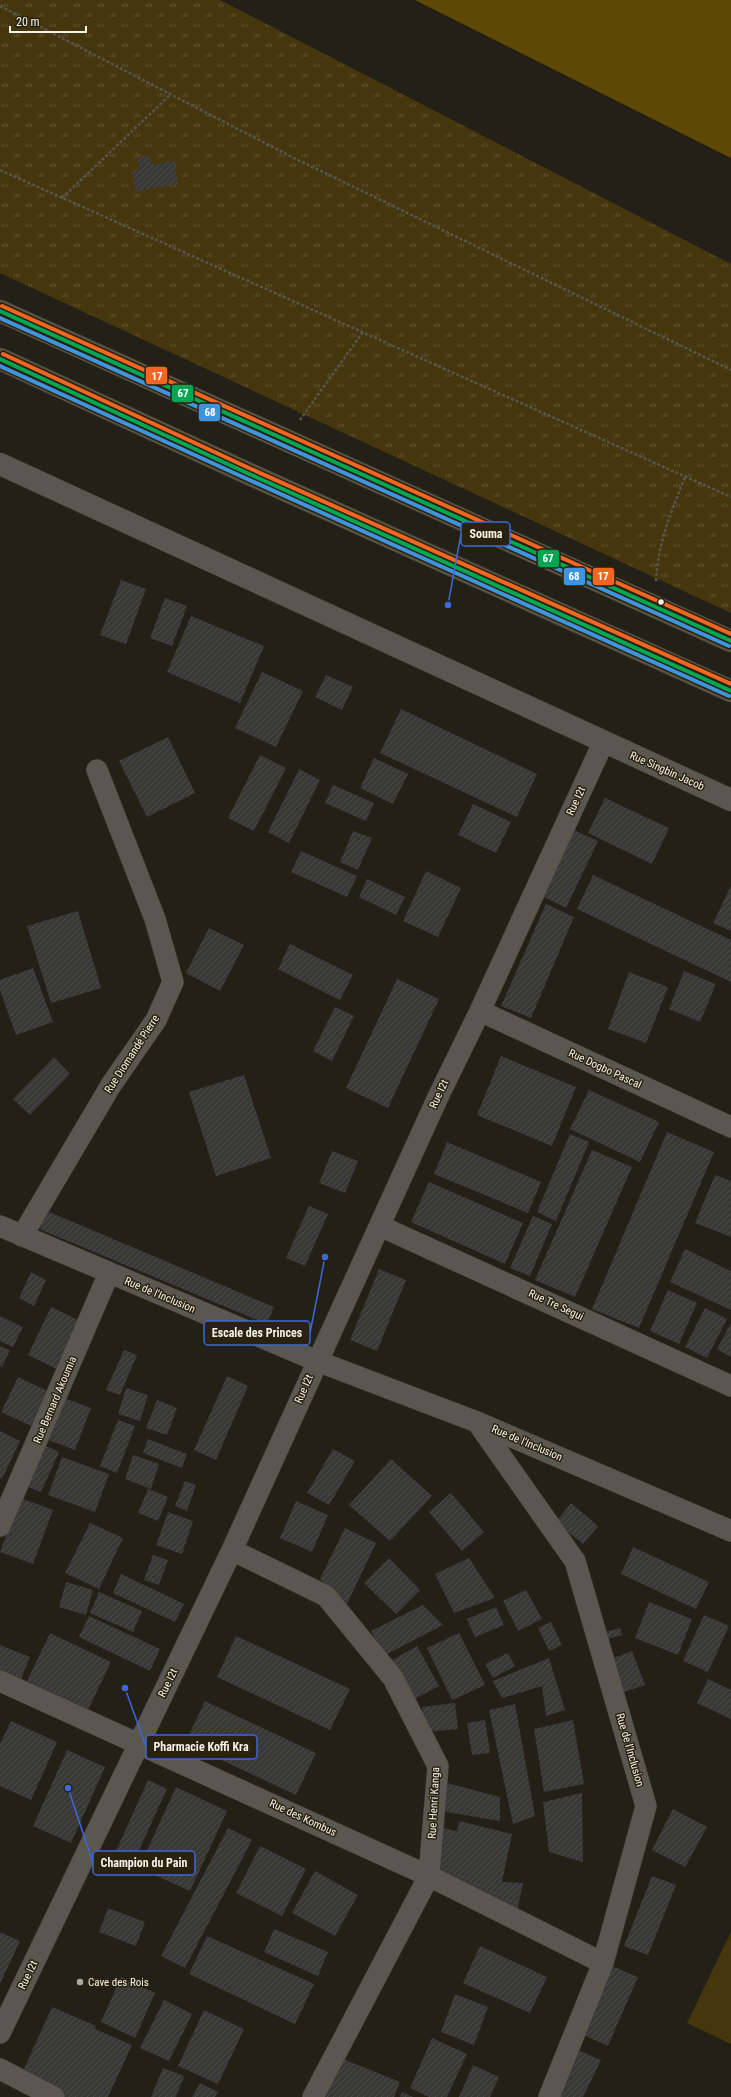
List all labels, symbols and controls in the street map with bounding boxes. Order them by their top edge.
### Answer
scale bar [10,8,86,34]
text: 20 m [16,15,40,29]
line badge: 17 [145,366,168,385]
text: 17 [151,370,163,383]
line badge: 67 [171,384,194,403]
text: 67 [177,387,189,400]
line badge: 68 [198,403,221,422]
text: 68 [204,406,216,419]
callout: Souma [461,522,510,546]
text: Souma [470,527,503,541]
line badge: 67 [537,549,560,568]
text: 67 [542,552,554,565]
line badge: 68 [563,567,586,586]
line badge: 17 [592,567,615,586]
text: 68 [568,570,580,583]
text: 17 [597,570,609,583]
unlabelled marker [656,597,666,607]
street label: Rue Singbin Jacob [628,749,706,793]
street label: Rue I2t [564,785,588,817]
street label: Rue Diomandé Pierre [102,1012,162,1096]
street label: Rue Dogbo Pascal [567,1046,643,1092]
street label: Rue I2t [427,1078,451,1110]
street label: Rue de l'Inclusion [123,1274,197,1316]
street label: Rue Tre Segui [527,1287,585,1323]
callout: Escale des Princes [204,1321,310,1345]
text: Escale des Princes [212,1326,303,1340]
street label: Rue Bernard Akoumia [31,1354,79,1446]
street label: Rue I2t [292,1373,316,1405]
street label: Rue de l'Inclusion [490,1422,564,1464]
street label: Rue I2t [156,1667,180,1699]
street label: Rue de l'Inclusion [613,1712,647,1788]
callout: Pharmacie Koffi Kra [146,1735,257,1759]
text: Pharmacie Koffi Kra [153,1740,249,1754]
street label: Rue Henri Kanga [426,1767,442,1839]
street label: Rue des Kombus [267,1797,339,1839]
callout: Champion du Pain [93,1851,195,1875]
text: Champion du Pain [101,1856,188,1870]
street label: Rue I2t [16,1959,40,1991]
place label: Cave des Rois [88,1976,149,1989]
marker: Cave des Rois [75,1977,85,1987]

